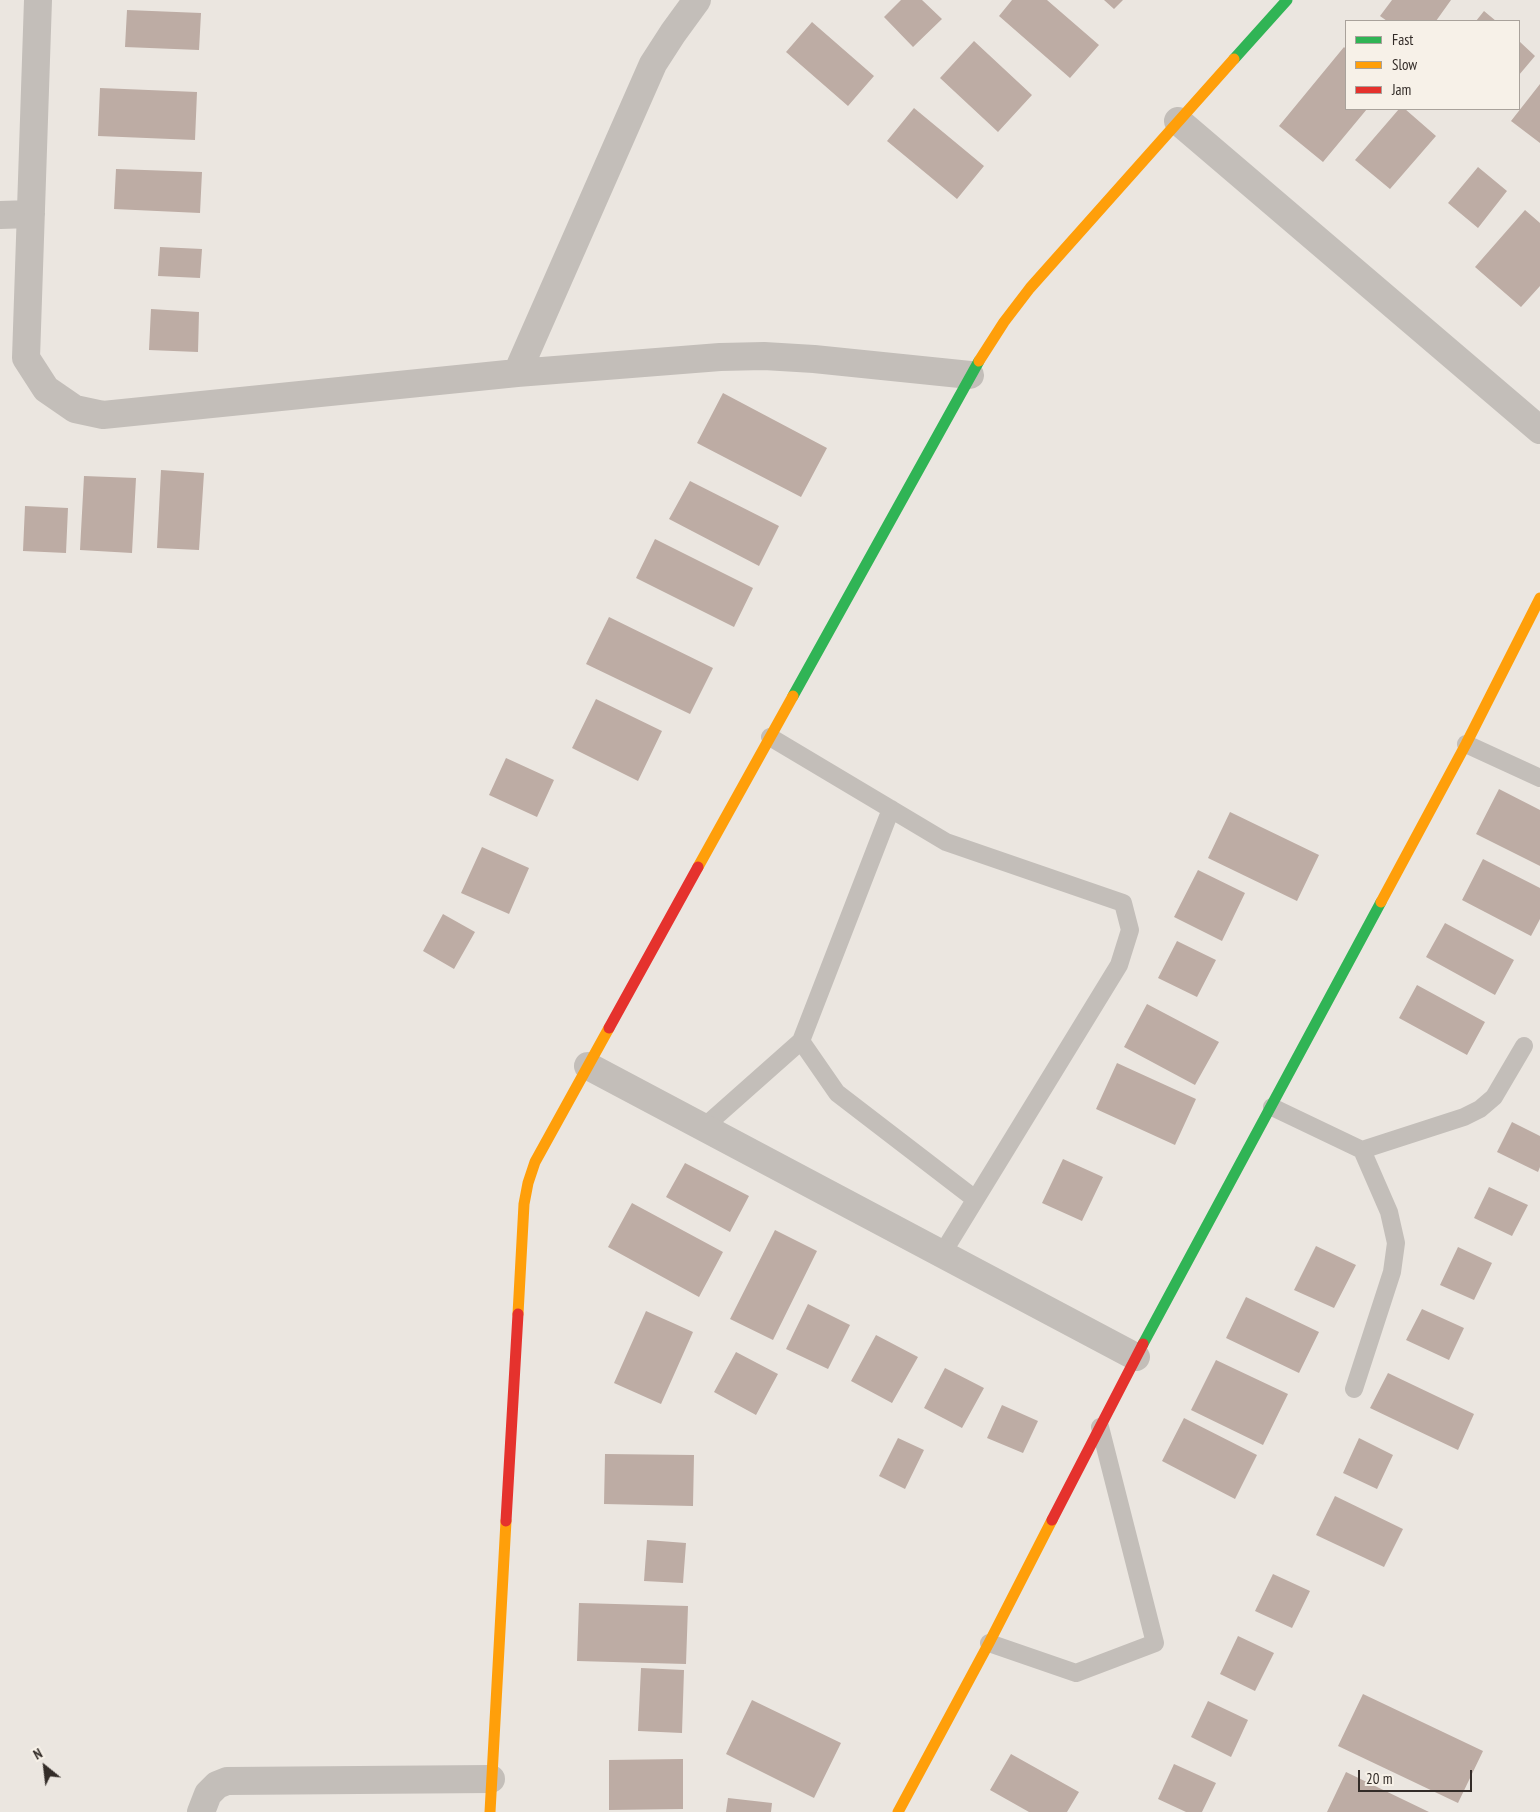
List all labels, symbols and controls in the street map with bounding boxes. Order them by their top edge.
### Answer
legend [1345,20,1520,110]
text: Fast [1392,30,1413,49]
text: Slow [1392,55,1417,74]
text: Jam [1392,80,1411,99]
north arrow [20,1742,70,1792]
text: N [30,1744,45,1764]
scale bar [1360,1760,1474,1792]
text: 20 m [1366,1769,1392,1788]

